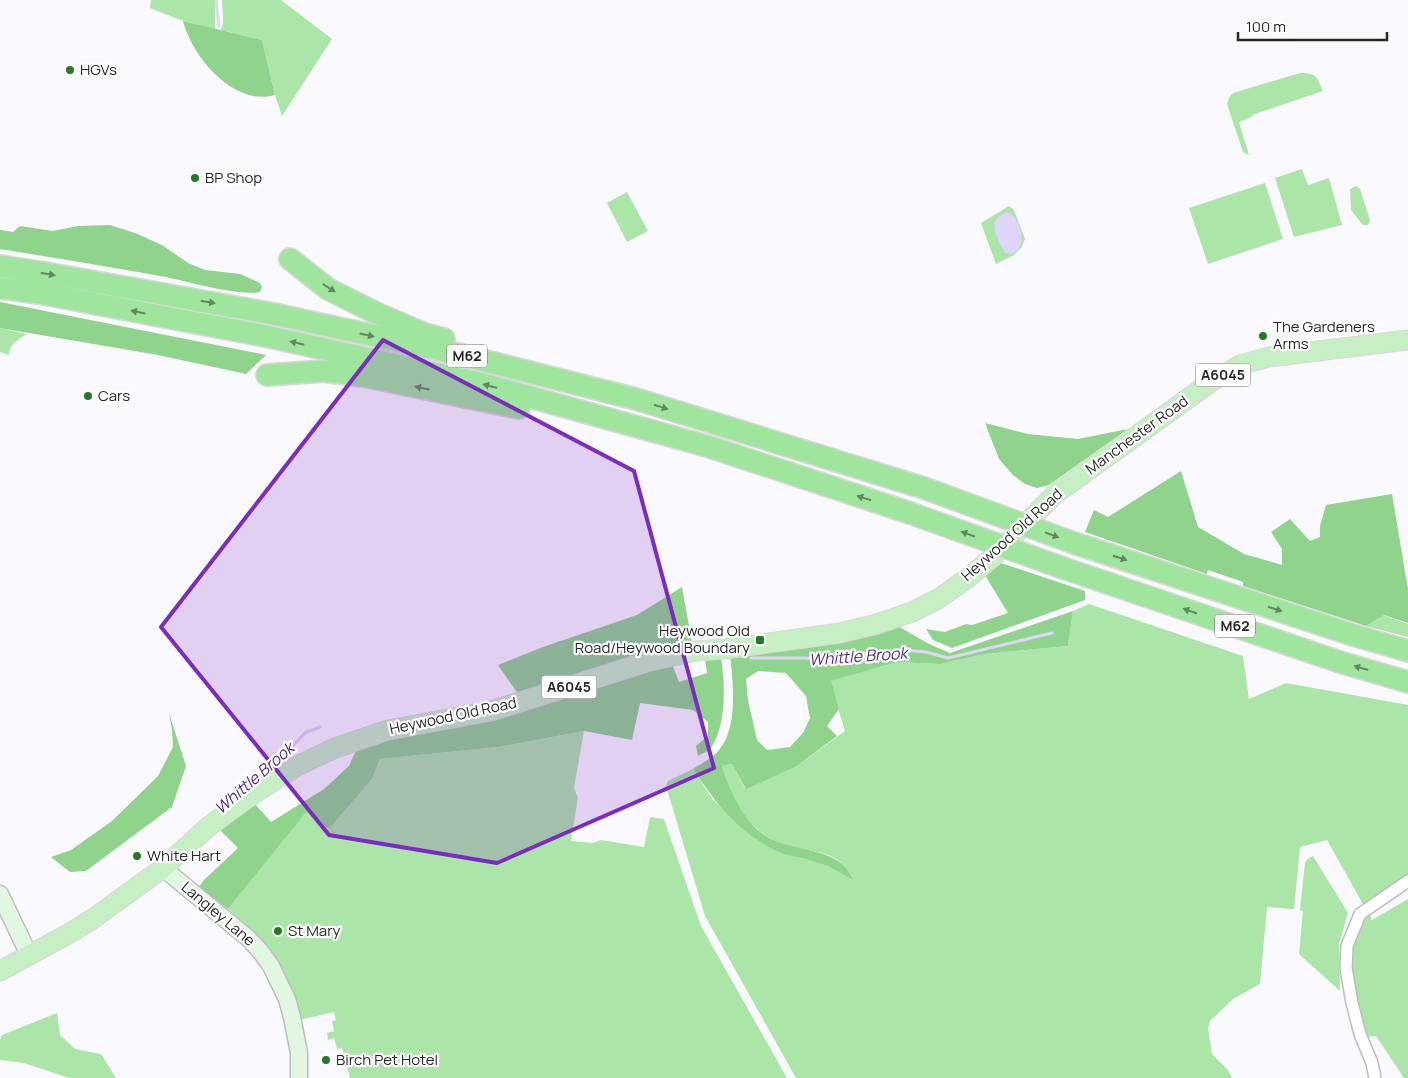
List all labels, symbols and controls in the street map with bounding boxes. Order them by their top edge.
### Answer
scale bar [1238,10,1387,42]
text: 100 m [1246,16,1286,37]
place label: HGVs [80,59,117,80]
marker: HGVs [64,64,76,76]
place label: BP Shop [205,167,262,188]
marker: BP Shop [189,172,201,184]
one-way arrow [41,270,57,278]
one-way arrow [322,284,336,293]
one-way arrow [200,299,216,307]
one-way arrow [130,307,146,315]
place label: The Gardeners Arms [1273,316,1375,354]
marker: The Gardeners Arms [1257,330,1269,342]
one-way arrow [360,331,376,339]
one-way arrow [290,339,305,347]
road number: M62 [447,344,487,368]
road number: A6045 [1196,364,1250,386]
one-way arrow [483,382,498,390]
one-way arrow [415,384,430,392]
place label: Cars [98,385,130,406]
marker: Cars [82,390,94,402]
street label: Manchester Road [1081,390,1192,479]
one-way arrow [654,403,669,411]
street label: Heywood Old Road [957,484,1067,586]
one-way arrow [856,494,871,501]
one-way arrow [960,530,975,538]
one-way arrow [1045,531,1060,539]
one-way arrow [1113,555,1128,563]
one-way arrow [1267,606,1282,614]
one-way arrow [1183,607,1198,614]
road number: M62 [1215,614,1255,638]
place label: Heywood Old Road/Heywood Boundary [575,620,750,658]
marker: Heywood Old Road/Heywood Boundary [754,634,766,646]
water label: Whittle Brook [808,641,910,670]
one-way arrow [1354,664,1369,672]
road number: A6045 [542,676,596,699]
street label: Heywood Old Road [387,692,518,739]
water label: Whittle Brook [210,736,300,819]
place label: White Hart [147,845,221,866]
marker: White Hart [131,850,143,862]
street label: Langley Lane [177,877,260,951]
place label: St Mary [288,920,341,941]
marker: St Mary [272,925,284,937]
place label: Birch Pet Hotel [336,1049,438,1070]
marker: Birch Pet Hotel [320,1054,332,1066]

